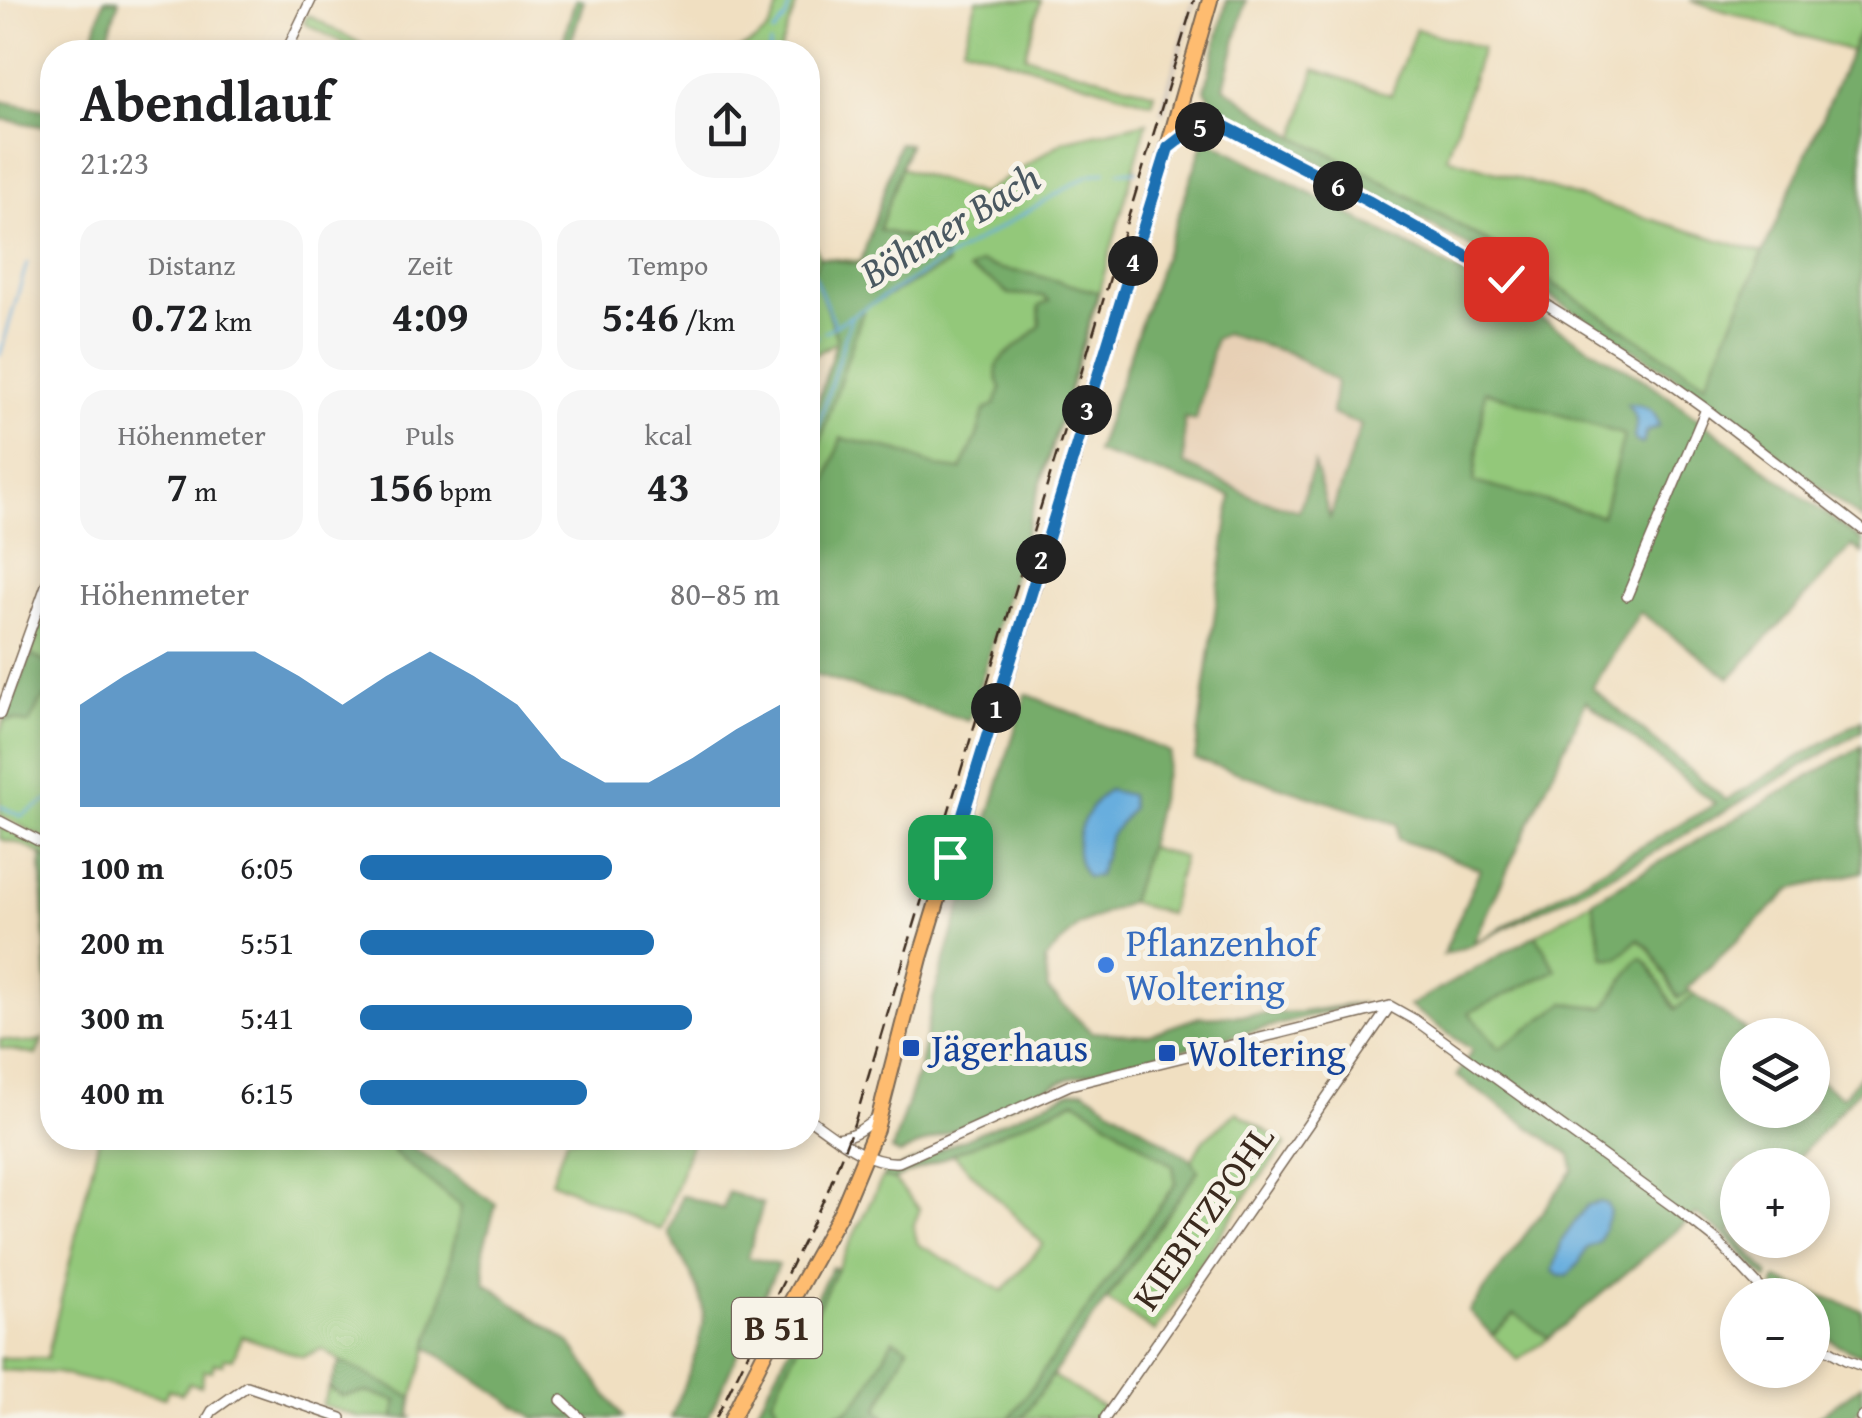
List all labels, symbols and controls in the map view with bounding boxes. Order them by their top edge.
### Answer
text: Abendlauf [80,61,332,141]
button: share [675,73,780,178]
pin: 5 [1175,102,1225,152]
text: 5 [1193,106,1207,147]
text: 21:23 [80,139,149,186]
water label: Böhmer Bach [848,148,1051,302]
pin: 6 [1313,161,1363,211]
text: 6 [1331,165,1345,206]
pin: 4 [1108,236,1158,286]
pin [1464,237,1549,322]
text: 4 [1126,240,1140,281]
text: Distanz [148,244,235,285]
text: Zeit [407,244,453,285]
text: Tempo [628,244,708,285]
icon: check [1479,252,1534,307]
text: 0.72 [131,285,209,346]
text: 4:09 [391,285,469,346]
text: 5:46 [602,285,679,346]
text: km [209,300,252,341]
text: /km [679,300,735,341]
pin: 3 [1062,385,1112,435]
text: 3 [1080,389,1094,430]
text: Höhenmeter [118,414,266,455]
text: Puls [405,414,455,455]
text: kcal [644,414,692,455]
text: 7 [166,455,188,516]
text: 156 [368,455,433,516]
text: 43 [647,455,690,516]
text: m [188,470,217,511]
text: bpm [433,470,492,511]
pin: 2 [1016,534,1066,584]
text: 2 [1034,538,1048,579]
text: Höhenmeter [80,570,249,617]
text: 80–85 m [670,570,780,617]
pin: 1 [971,683,1021,733]
text: 1 [989,687,1003,728]
pin [908,815,993,900]
icon: arrive [923,830,978,885]
text: 100 m [80,844,164,891]
text: 6:05 [240,844,294,891]
place label: Pflanzenhof Woltering [1126,914,1321,1014]
text: 200 m [80,919,164,966]
text: 5:51 [240,919,294,966]
marker: Pflanzenhof Woltering [1095,954,1117,976]
text: 300 m [80,994,164,1041]
text: 5:41 [240,994,294,1041]
map controls [1720,1018,1830,1388]
button: layers [1720,1018,1830,1128]
place label: Jägerhaus [927,1019,1088,1075]
place label: Woltering [1187,1024,1346,1080]
marker: Jägerhaus [900,1037,922,1059]
marker: Woltering [1156,1042,1178,1064]
text: 400 m [80,1069,164,1116]
text: 6:15 [240,1069,294,1116]
street label: KIEBITZPOHL [1117,1112,1287,1321]
button: + [1720,1148,1830,1258]
button: − [1720,1278,1830,1388]
road number: B 51 [732,1298,822,1358]

